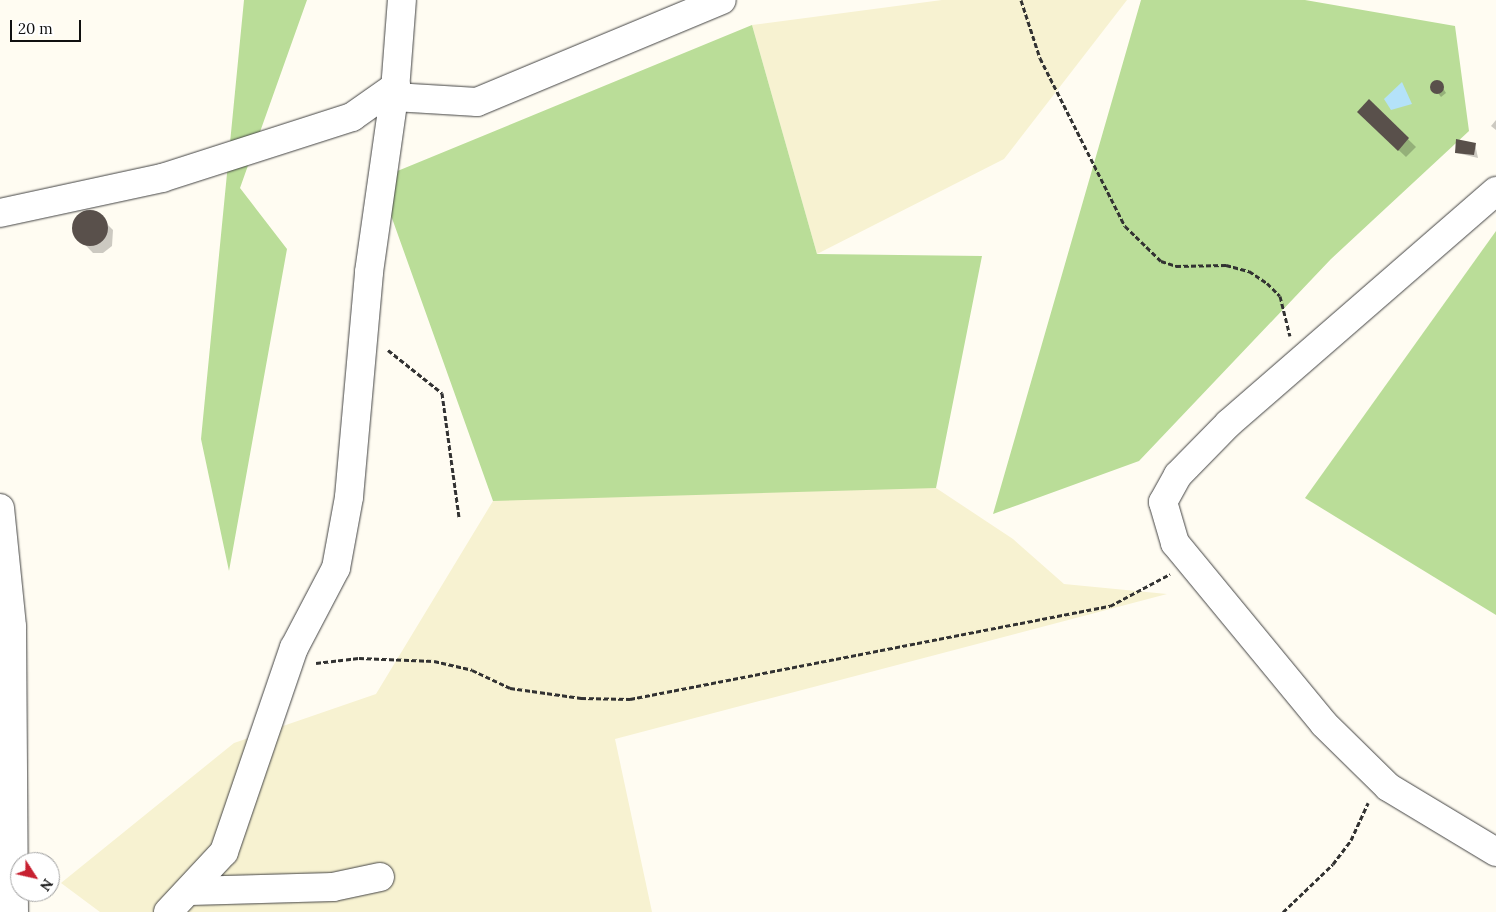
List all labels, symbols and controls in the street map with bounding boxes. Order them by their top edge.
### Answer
scale bar [12,10,84,42]
text: 20 m [18,19,53,38]
north arrow [10,852,60,902]
text: N [36,875,57,895]

